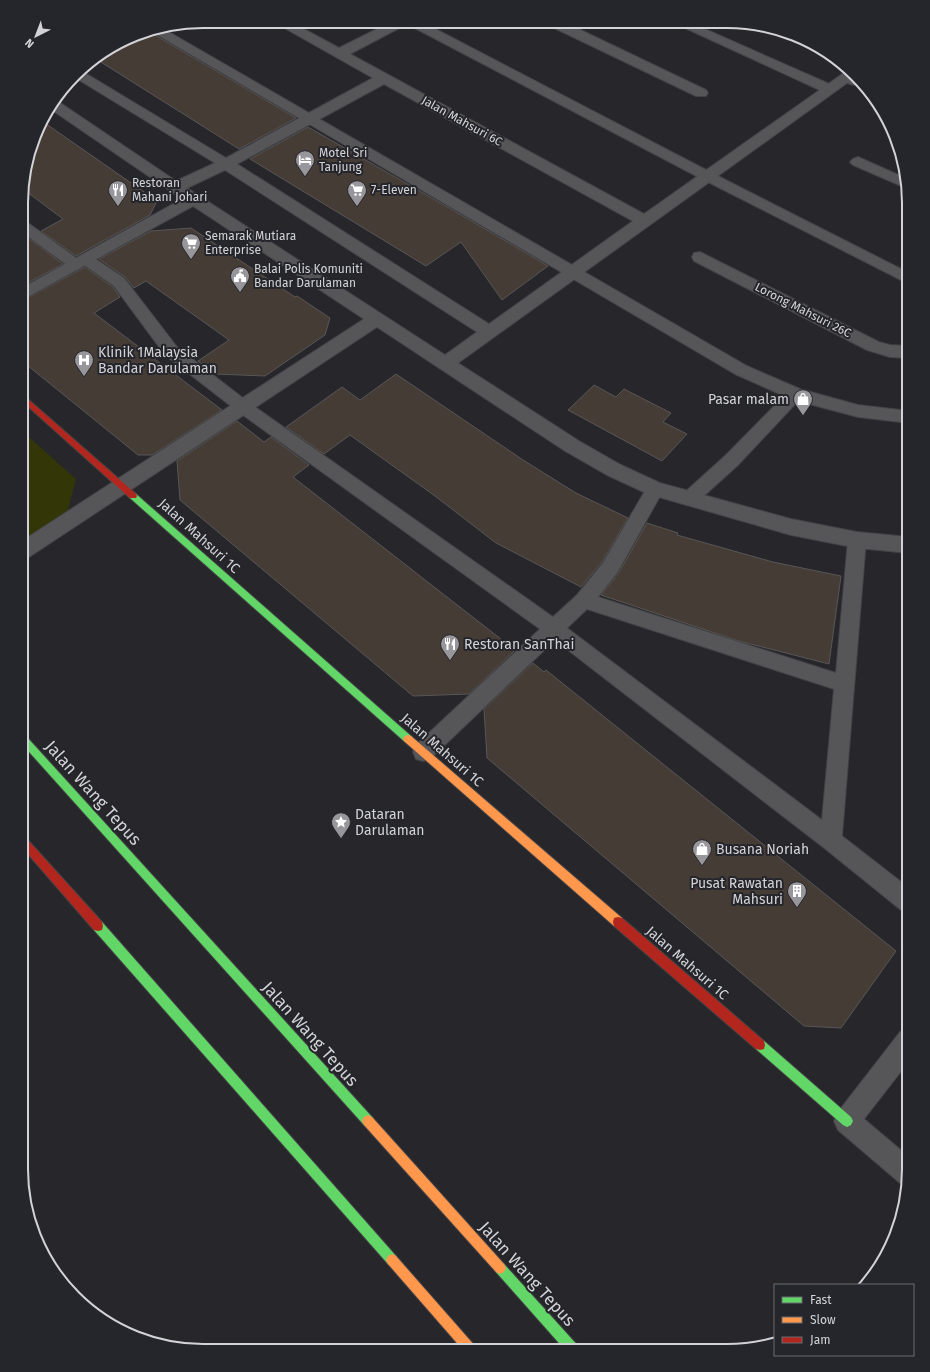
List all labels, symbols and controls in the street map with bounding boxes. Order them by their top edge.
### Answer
north arrow [16,16,56,56]
text: N [23,36,37,50]
street label: Jalan Mahsuri 6C [419,93,505,149]
place label: Motel Sri Tanjung [319,146,367,174]
hotel icon: Motel Sri Tanjung [294,149,316,177]
place label: Restoran Mahani Johari [132,176,207,204]
restaurant icon: Restoran Mahani Johari [107,179,129,207]
supermarket icon: 7-Eleven [346,179,368,207]
place label: 7-Eleven [371,183,417,197]
place label: Semarak Mutiara Enterprise [205,229,296,257]
supermarket icon: Semarak Mutiara Enterprise [180,232,202,260]
place label: Balai Polis Komuniti Bandar Darulaman [254,262,363,290]
public building icon: Balai Polis Komuniti Bandar Darulaman [229,265,251,293]
street label: Lorong Mahsuri 26C [753,280,854,340]
place label: Klinik 1Malaysia Bandar Darulaman [98,344,217,377]
hospital icon: Klinik 1Malaysia Bandar Darulaman [73,349,95,377]
shop icon: Pasar malam [792,388,814,416]
place label: Pasar malam [708,391,789,408]
street label: Jalan Mahsuri 1C [155,495,243,577]
restaurant icon: Restoran SanThai [439,633,461,661]
place label: Restoran SanThai [464,636,574,653]
street label: Jalan Mahsuri 1C [397,710,487,791]
street label: Jalan Wang Tepus [40,736,146,850]
place label: Dataran Darulaman [355,806,425,839]
place icon: Dataran Darulaman [330,811,352,839]
shop icon: Busana Noriah [691,838,713,866]
place label: Busana Noriah [716,841,809,858]
place label: Pusat Rawatan Mahsuri [690,875,783,908]
building icon: Pusat Rawatan Mahsuri [786,880,808,908]
street label: Jalan Mahsuri 1C [642,923,732,1004]
street label: Jalan Wang Tepus [257,977,363,1091]
street label: Jalan Wang Tepus [474,1217,580,1331]
legend [774,1284,914,1356]
text: Fast [810,1293,832,1307]
text: Slow [810,1313,836,1327]
text: Jam [810,1333,830,1347]

